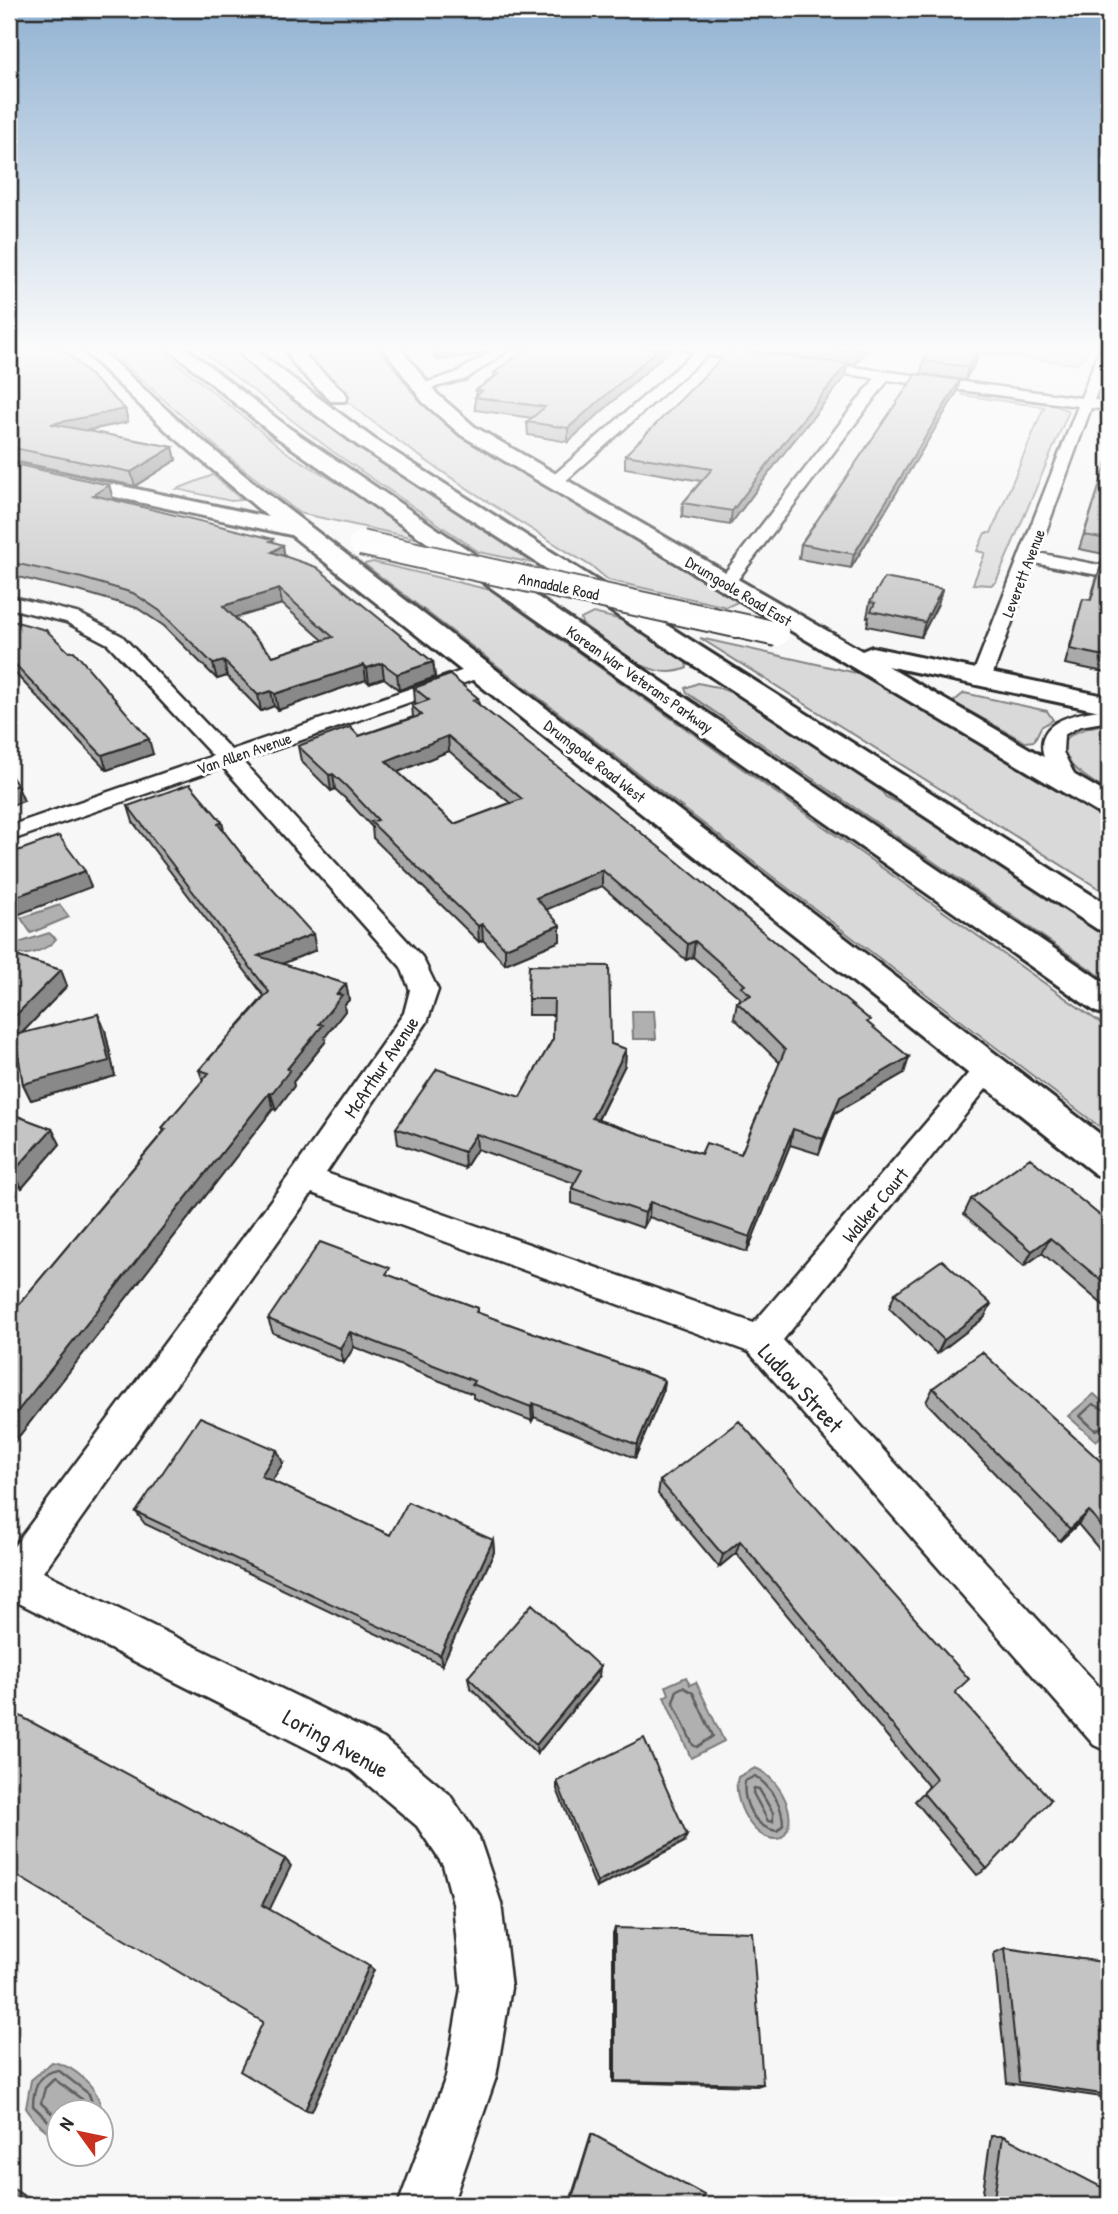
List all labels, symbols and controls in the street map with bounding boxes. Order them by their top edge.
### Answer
street label: Leverett Avenue [996,525,1050,620]
street label: Drumgoole Road East [682,551,797,632]
street label: Annadale Road [517,567,601,605]
street label: Korean War Veterans Parkway [562,620,718,738]
street label: Drumgoole Road West [540,714,651,808]
street label: Van Allen Avenue [194,726,295,779]
street label: McArthur Avenue [337,1011,425,1123]
street label: Walker Court [836,1161,914,1248]
street label: Ludlow Street [752,1337,851,1440]
street label: Loring Avenue [278,1701,394,1785]
north arrow [46,2098,116,2168]
text: N [52,2112,79,2135]

